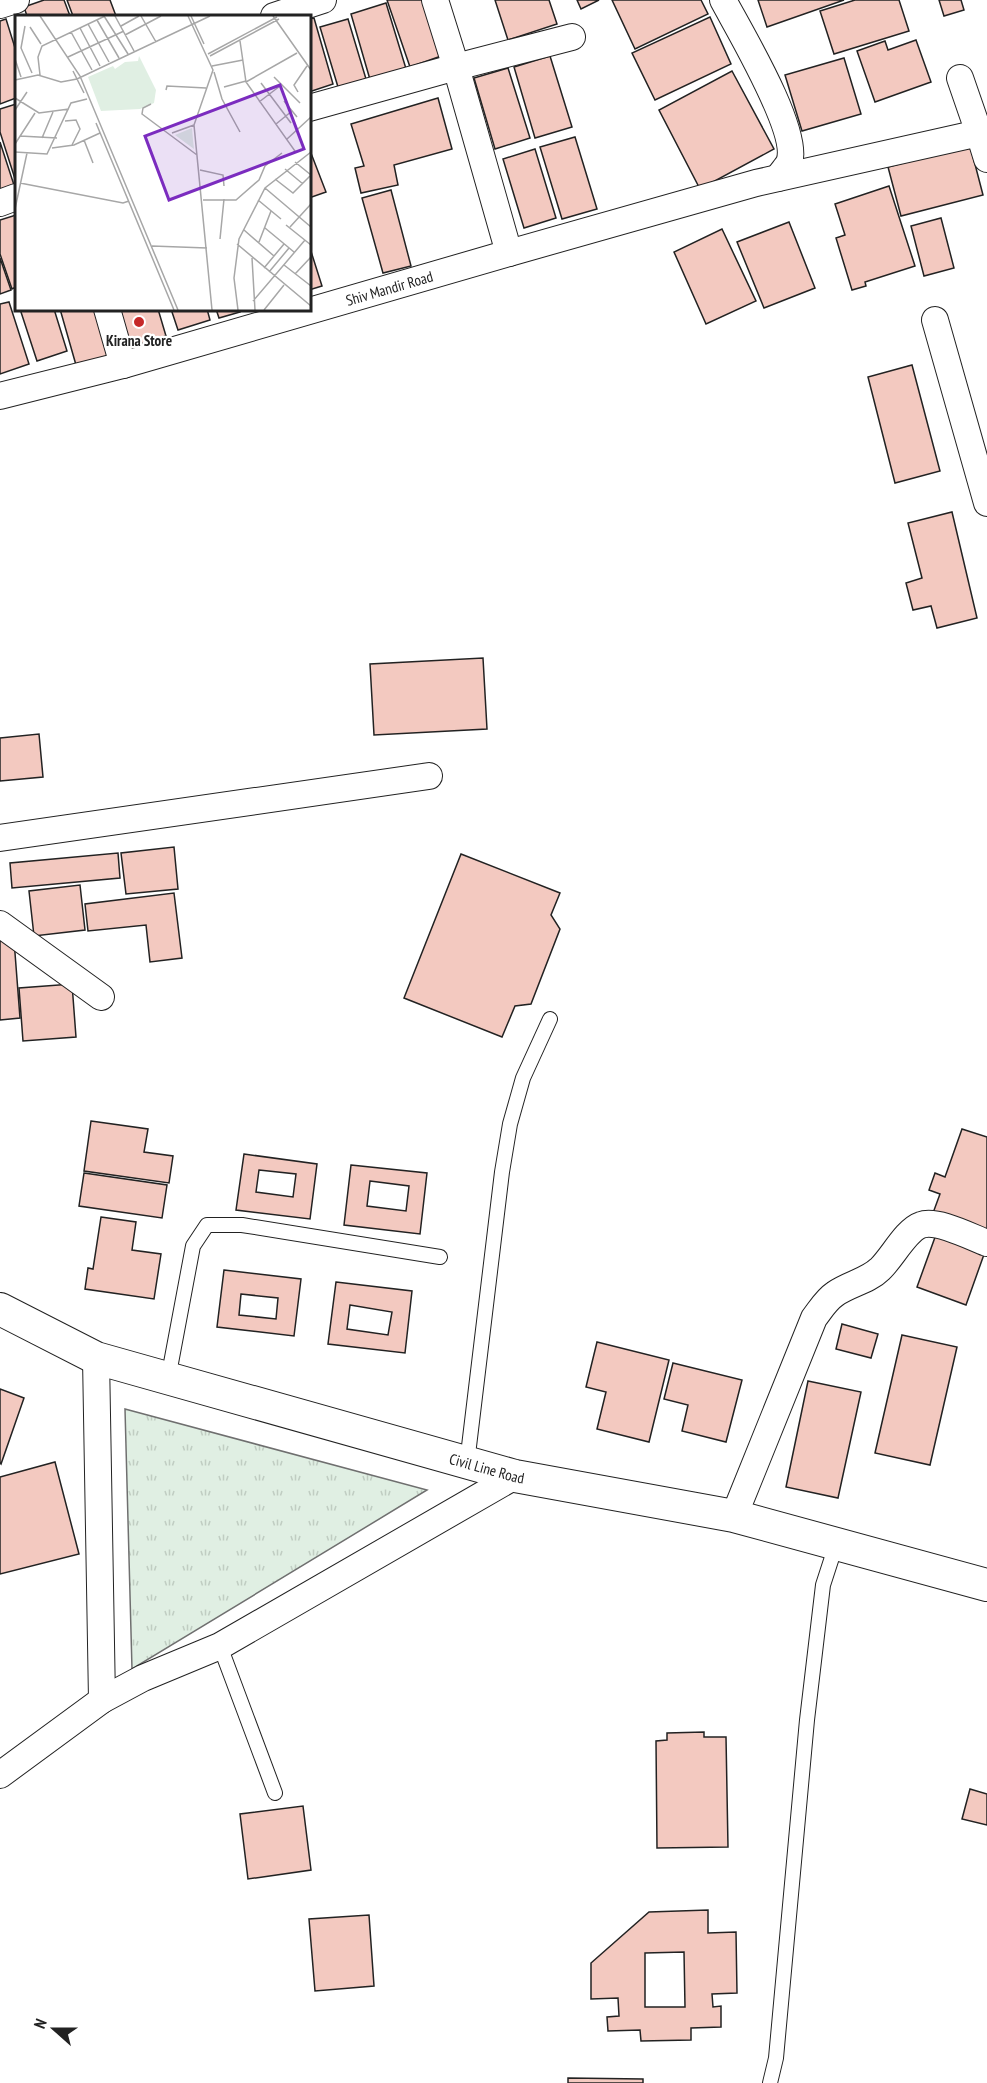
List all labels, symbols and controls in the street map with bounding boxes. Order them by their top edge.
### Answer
inset map [15,15,310,310]
street label: Shiv Mandir Road [343,266,435,309]
marker: Kirana Store [132,315,146,329]
place label: Kirana Store [106,331,172,350]
street label: Civil Line Road [447,1449,526,1487]
north arrow [24,1999,84,2059]
text: N [29,2016,51,2031]

